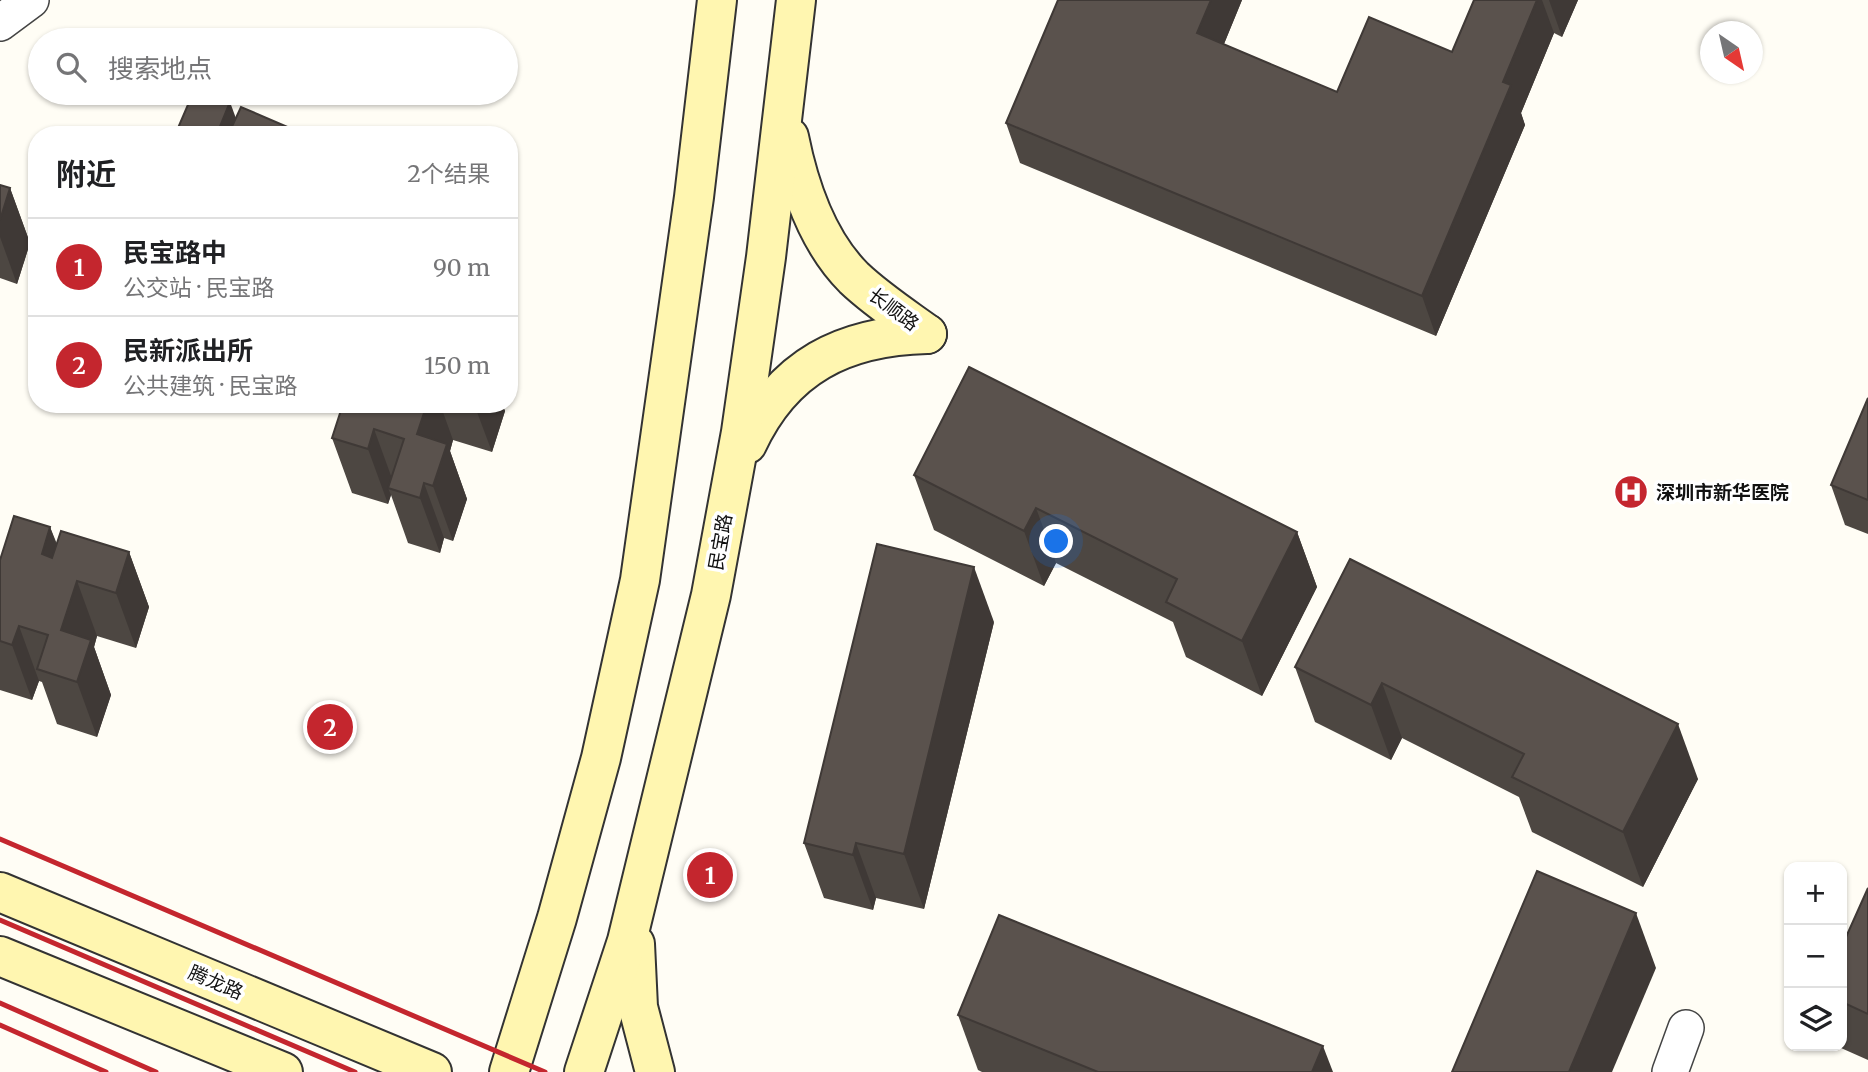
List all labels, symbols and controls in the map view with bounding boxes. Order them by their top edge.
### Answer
north arrow [1700,21,1763,84]
search box [28,28,518,105]
icon: search [52,48,90,86]
text: 搜索地点 [108,52,212,85]
text: 附近 [56,155,116,193]
text: 2个结果 [407,159,490,188]
text: 民宝路中 [123,236,227,269]
text: 1 [74,253,84,282]
text: 90 m [433,253,490,282]
text: 公交站 · 民宝路 [123,273,275,302]
street label: 长顺路 [864,282,924,336]
text: 民新派出所 [123,334,253,367]
text: 2 [72,351,86,380]
text: 150 m [424,351,490,380]
text: 公共建筑 · 民宝路 [123,371,298,400]
hospital icon: 深圳市新华医院 [1612,473,1650,511]
place label: 深圳市新华医院 [1656,480,1789,504]
street label: 民宝路 [703,512,737,572]
your location [1039,524,1073,558]
pin: 2 [307,701,353,753]
pin: 1 [687,849,733,901]
map controls [1784,862,1847,1051]
button: + [1784,862,1847,925]
button: − [1784,925,1847,988]
street label: 腾龙路 [185,960,247,1004]
button: layers [1784,988,1847,1051]

